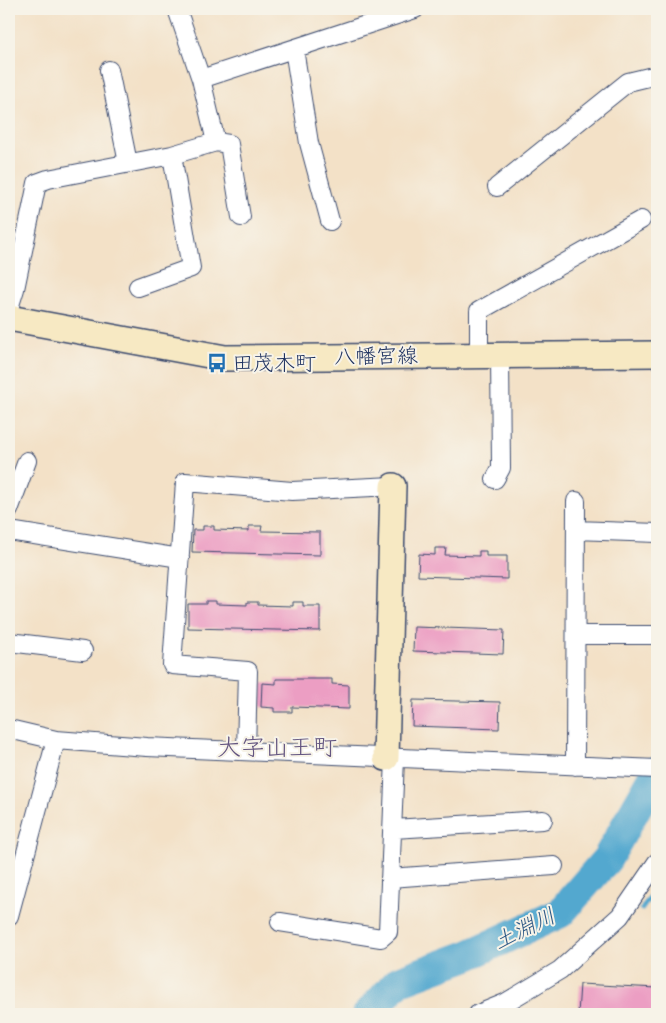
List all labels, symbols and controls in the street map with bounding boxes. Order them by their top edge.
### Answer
street label: 八幡宮線 [334,342,418,369]
place label: 田茂木町 [232,350,316,375]
bus stop icon: 田茂木町 [206,352,228,374]
district label: 大字山王町 [217,732,337,761]
water label: 土淵川 [489,902,560,955]

